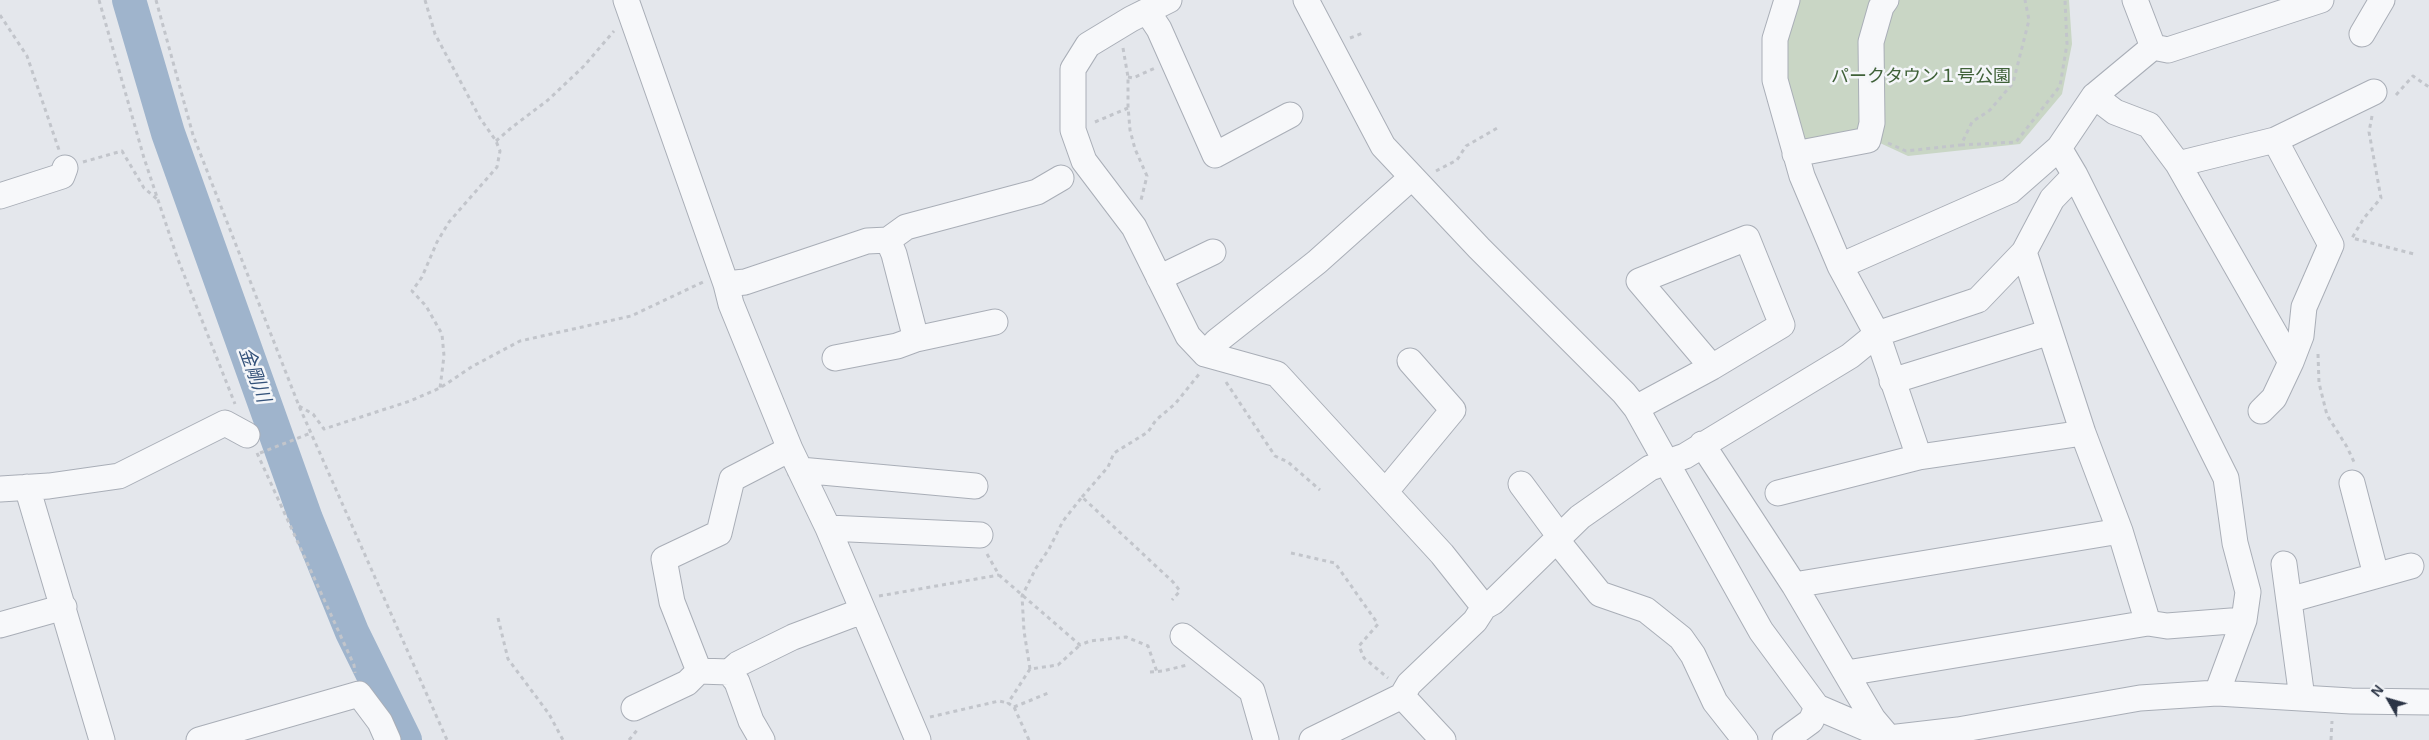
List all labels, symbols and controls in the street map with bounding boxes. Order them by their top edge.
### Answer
park label: パークタウン１号公園 [1831,66,2011,88]
water label: 金剛川 [234,344,274,406]
north arrow [2364,675,2414,725]
text: N [2368,682,2387,700]

